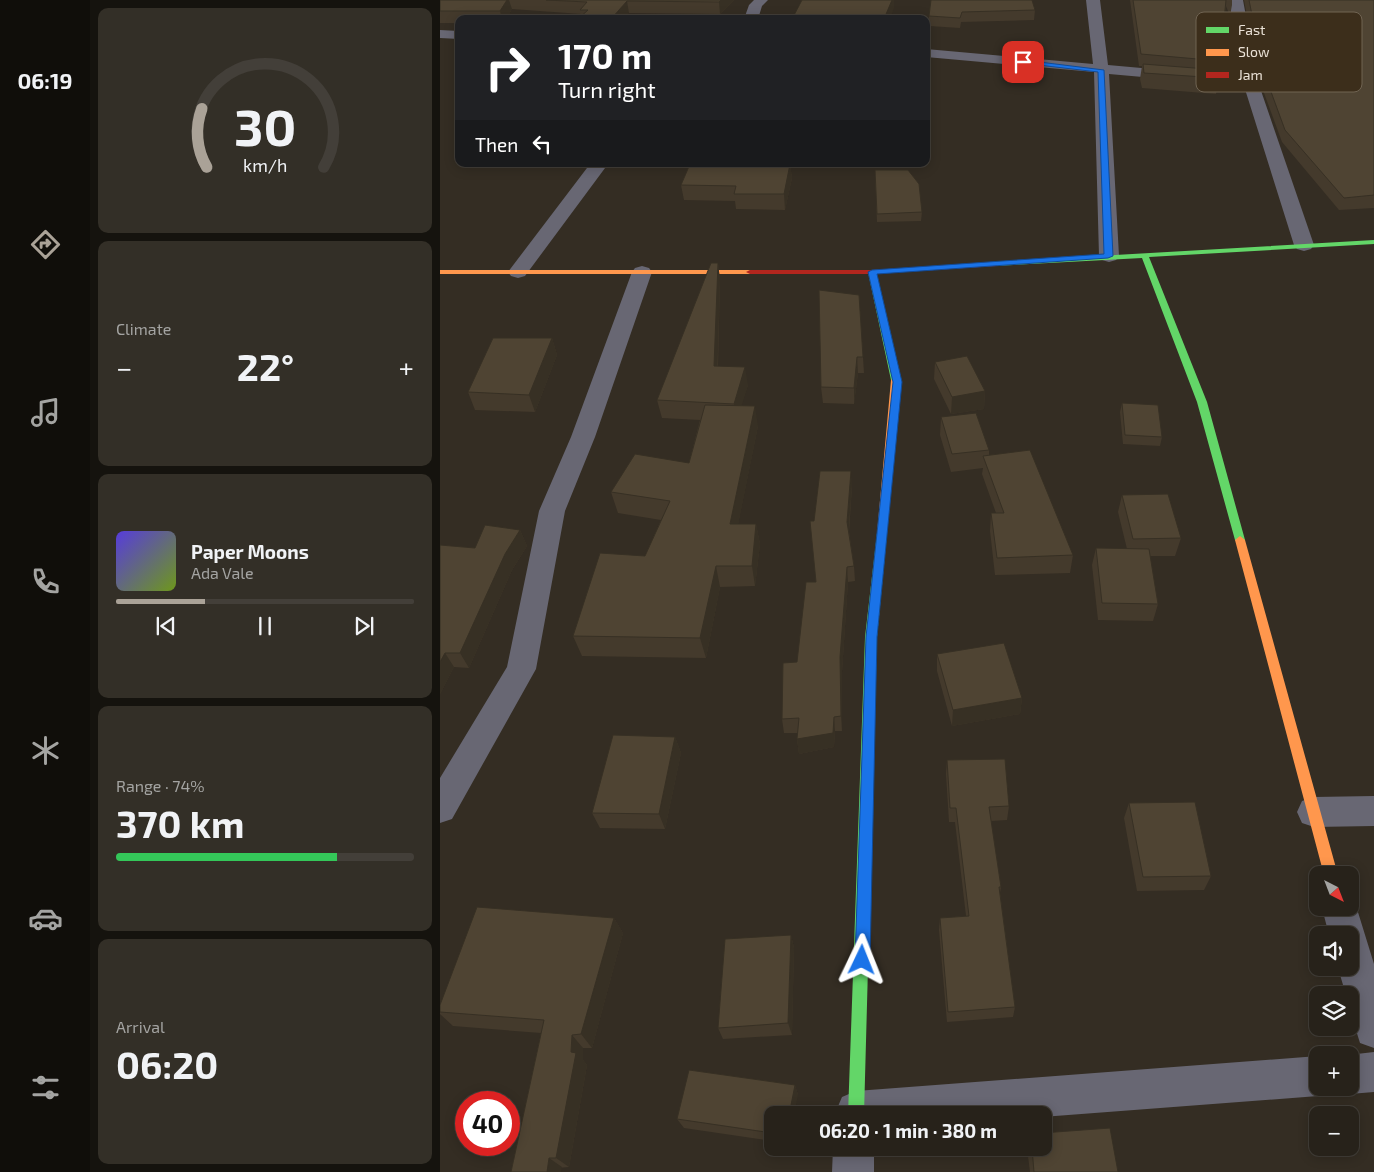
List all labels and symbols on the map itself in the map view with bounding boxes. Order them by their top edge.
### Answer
legend [1196,12,1362,92]
text: Fast [1238,21,1265,38]
pin [1002,41,1044,83]
text: Slow [1238,43,1270,60]
text: Jam [1238,66,1263,83]
north arrow [1309,866,1359,916]
position arrow [835,933,887,985]
speed limit sign: 40 [455,1091,520,1156]

